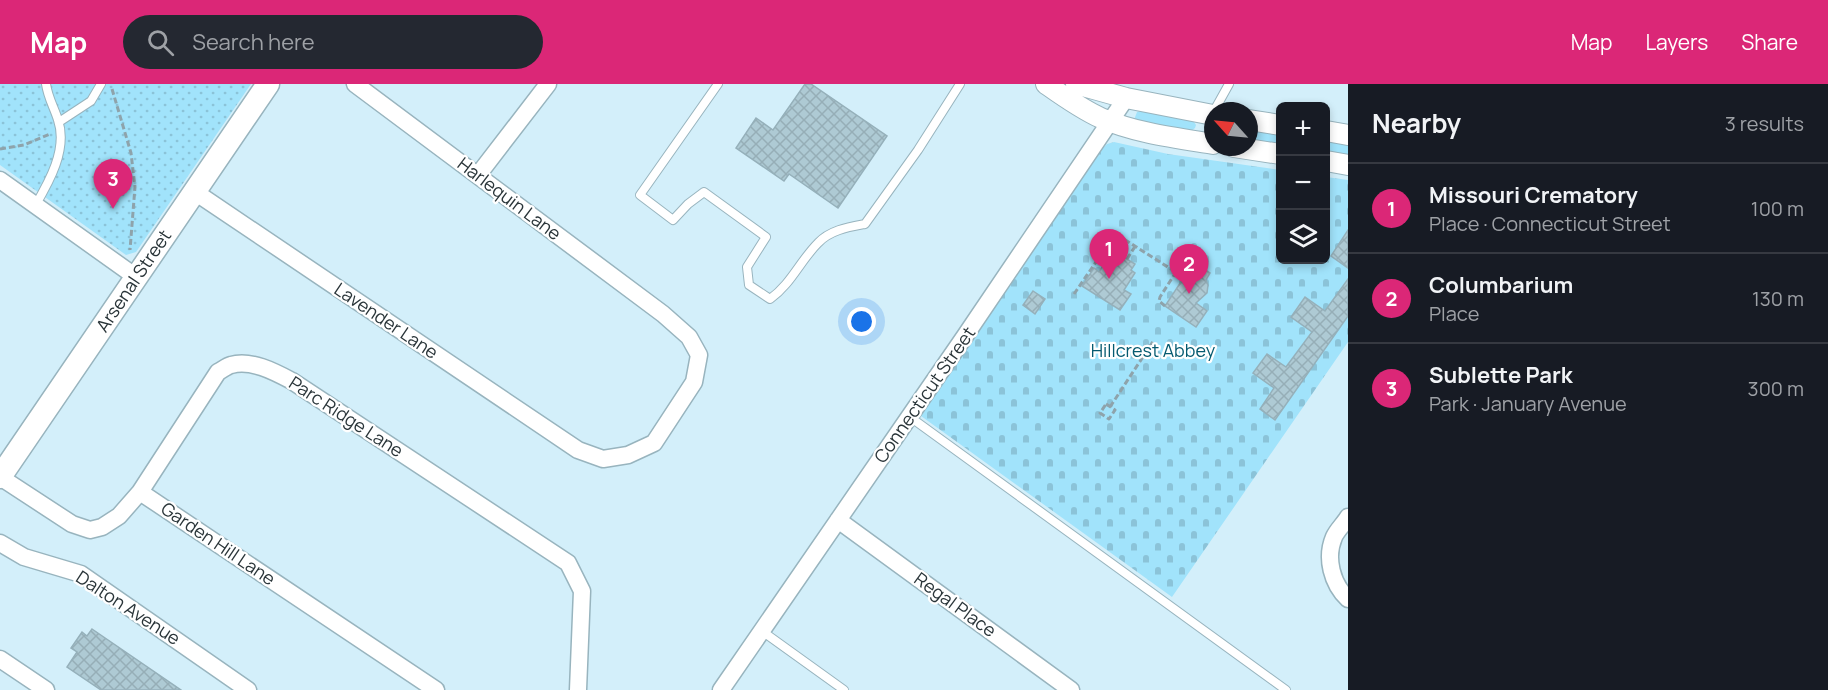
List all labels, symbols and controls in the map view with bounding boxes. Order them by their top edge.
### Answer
search box [123,15,543,69]
text: Map [30,23,87,61]
icon: search [144,26,177,59]
text: Search here [192,27,315,57]
text: Map [1571,28,1612,56]
text: Layers [1645,28,1708,56]
text: Share [1741,28,1798,56]
north arrow [1204,102,1258,156]
map controls [1276,102,1330,264]
button: + [1276,102,1330,156]
text: Nearby [1372,105,1461,141]
text: 3 results [1725,110,1804,137]
street label: Harlequin Lane [453,151,566,245]
button: − [1276,156,1330,210]
pin: 3 [94,160,132,209]
text: Missouri Crematory [1429,180,1638,210]
text: 1 [1387,195,1396,222]
text: 100 m [1751,195,1804,222]
button: layers [1276,210,1330,264]
text: Place · Connecticut Street [1429,210,1671,237]
street label: Arsenal Street [90,225,176,336]
pin: 1 [1090,230,1128,279]
pin: 2 [1170,244,1208,294]
text: Columbarium [1429,270,1573,300]
street label: Lavender Lane [330,277,443,364]
text: 2 [1386,285,1397,312]
text: 130 m [1752,285,1804,312]
text: Place [1429,300,1479,327]
your location [847,307,876,336]
street label: Connecticut Street [868,322,980,467]
park label: Hillcrest Abbey [1091,338,1216,362]
text: Sublette Park [1429,360,1573,390]
street label: Parc Ridge Lane [285,370,408,462]
text: 3 [1386,375,1397,402]
text: 300 m [1748,375,1804,402]
text: Park · January Avenue [1429,390,1627,417]
street label: Garden Hill Lane [157,496,280,590]
street label: Dalton Avenue [72,564,185,650]
street label: Regal Place [910,566,1001,642]

